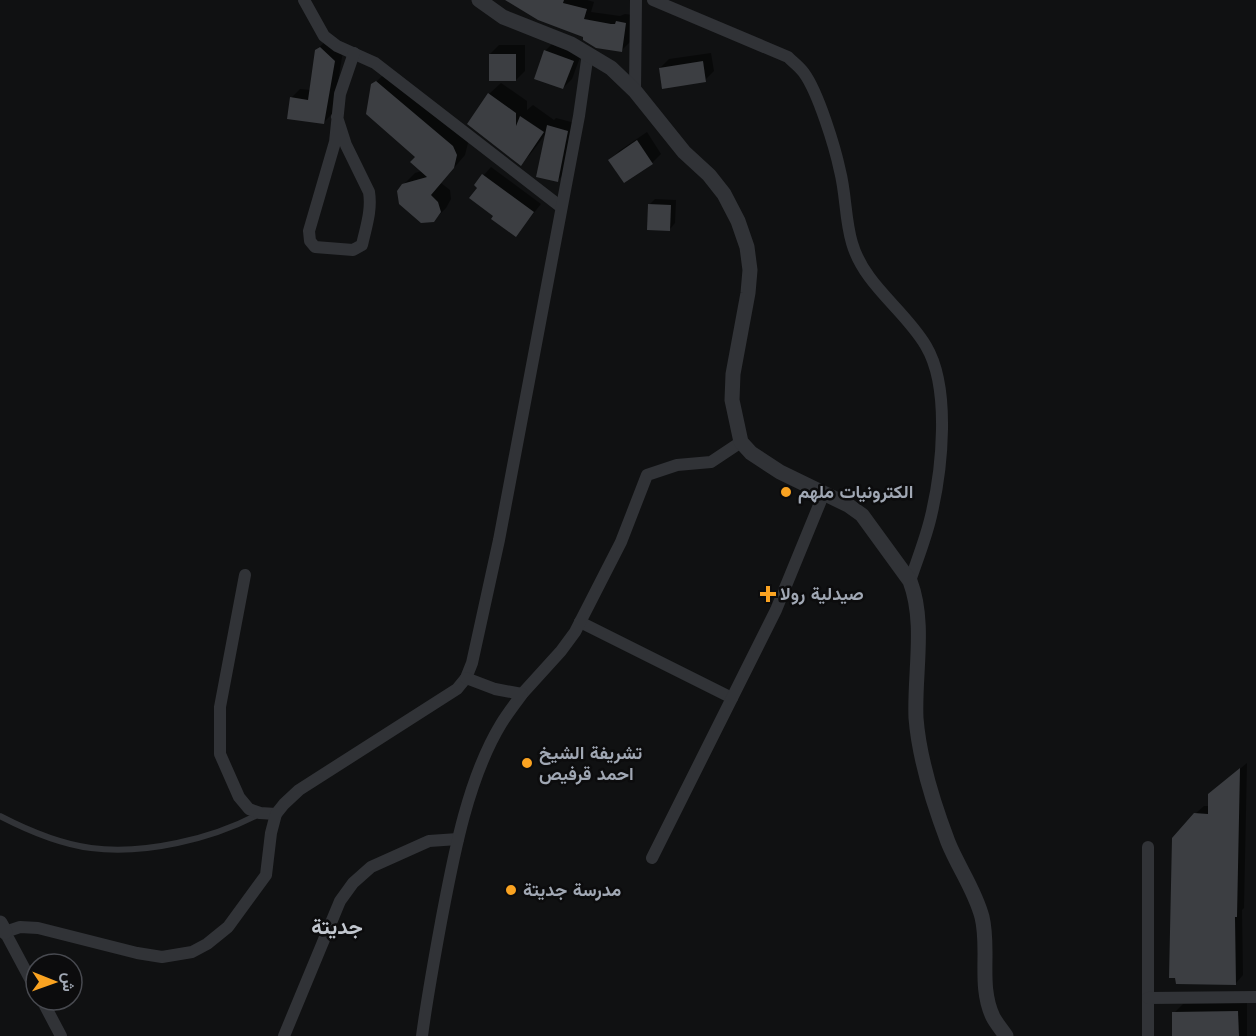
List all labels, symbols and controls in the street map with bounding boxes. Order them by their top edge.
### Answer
place label: الكترونيات ملهم [798,479,913,505]
marker: الكترونيات ملهم [779,485,793,499]
place label: صيدلية رولا [780,581,864,607]
marker: صيدلية رولا [761,587,775,601]
place label: تشريفة الشيخ احمد قرفيص [539,740,642,787]
marker: تشريفة الشيخ احمد قرفيص [520,756,534,770]
place label: مدرسة جديتة [523,877,621,903]
marker: مدرسة جديتة [504,883,518,897]
district label: جديتة [311,912,363,942]
north arrow [24,952,84,1012]
text: ش [57,972,80,992]

